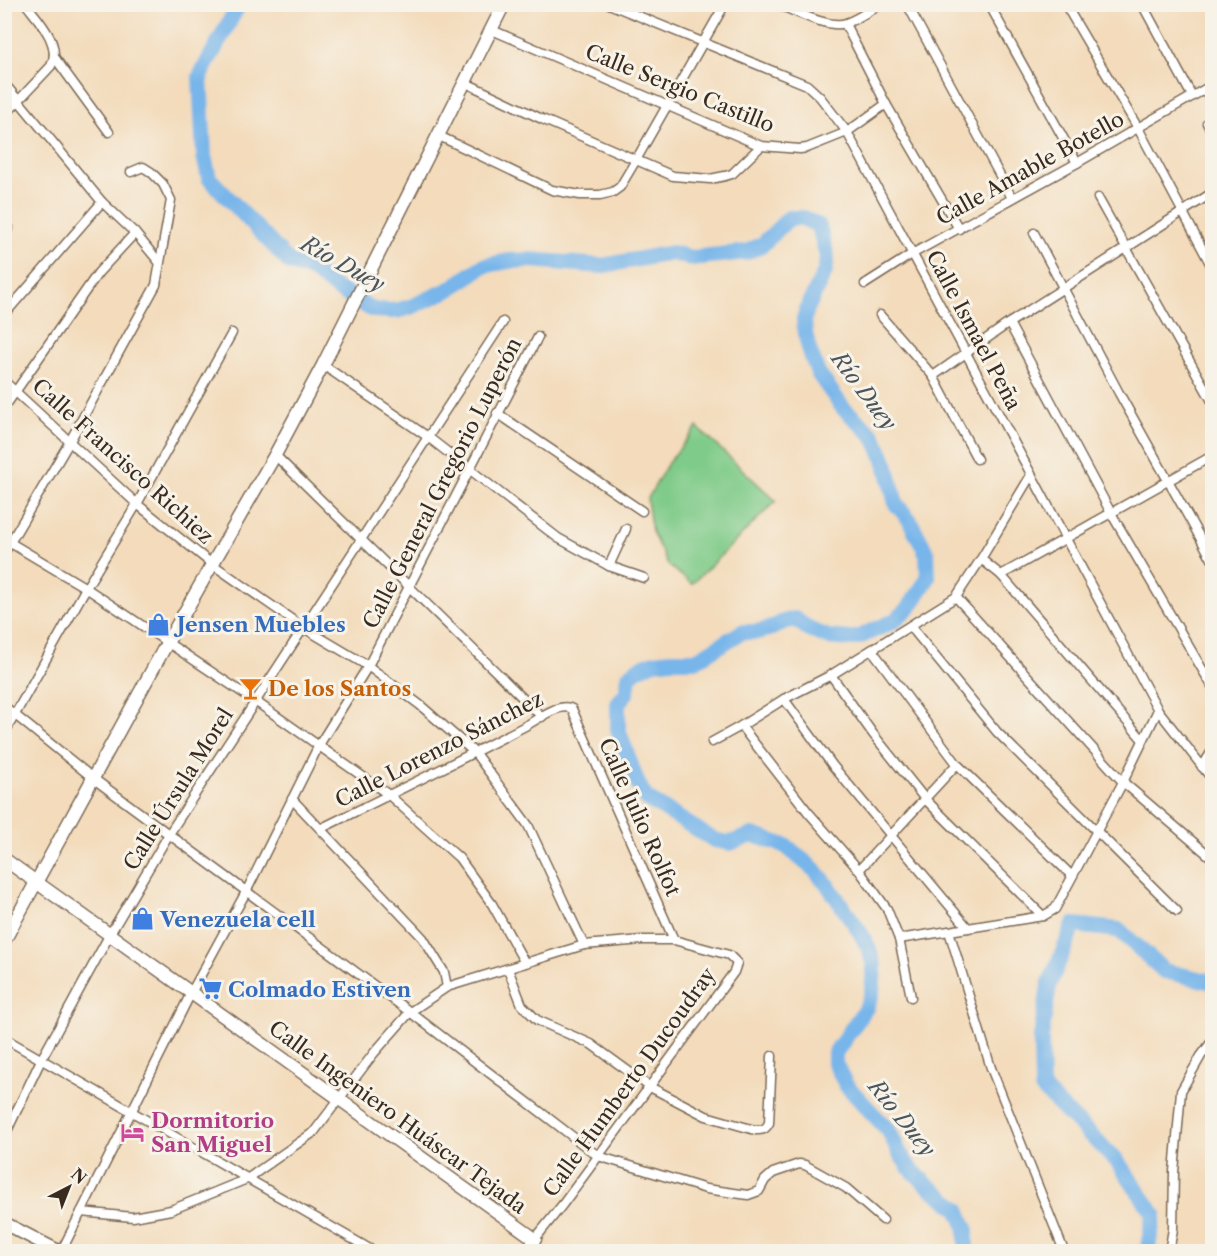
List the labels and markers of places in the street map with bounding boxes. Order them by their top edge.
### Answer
shop icon: Jensen Muebles [146,611,172,637]
place label: Jensen Muebles [173,612,346,637]
bar icon: De los Santos [237,675,263,701]
place label: De los Santos [268,676,411,701]
shop icon: Venezuela cell [129,906,155,932]
place label: Venezuela cell [159,907,316,932]
supermarket icon: Colmado Estiven [197,976,223,1002]
place label: Colmado Estiven [228,977,412,1002]
place label: Dormitorio San Miguel [151,1108,274,1157]
hotel icon: Dormitorio San Miguel [120,1119,146,1145]

